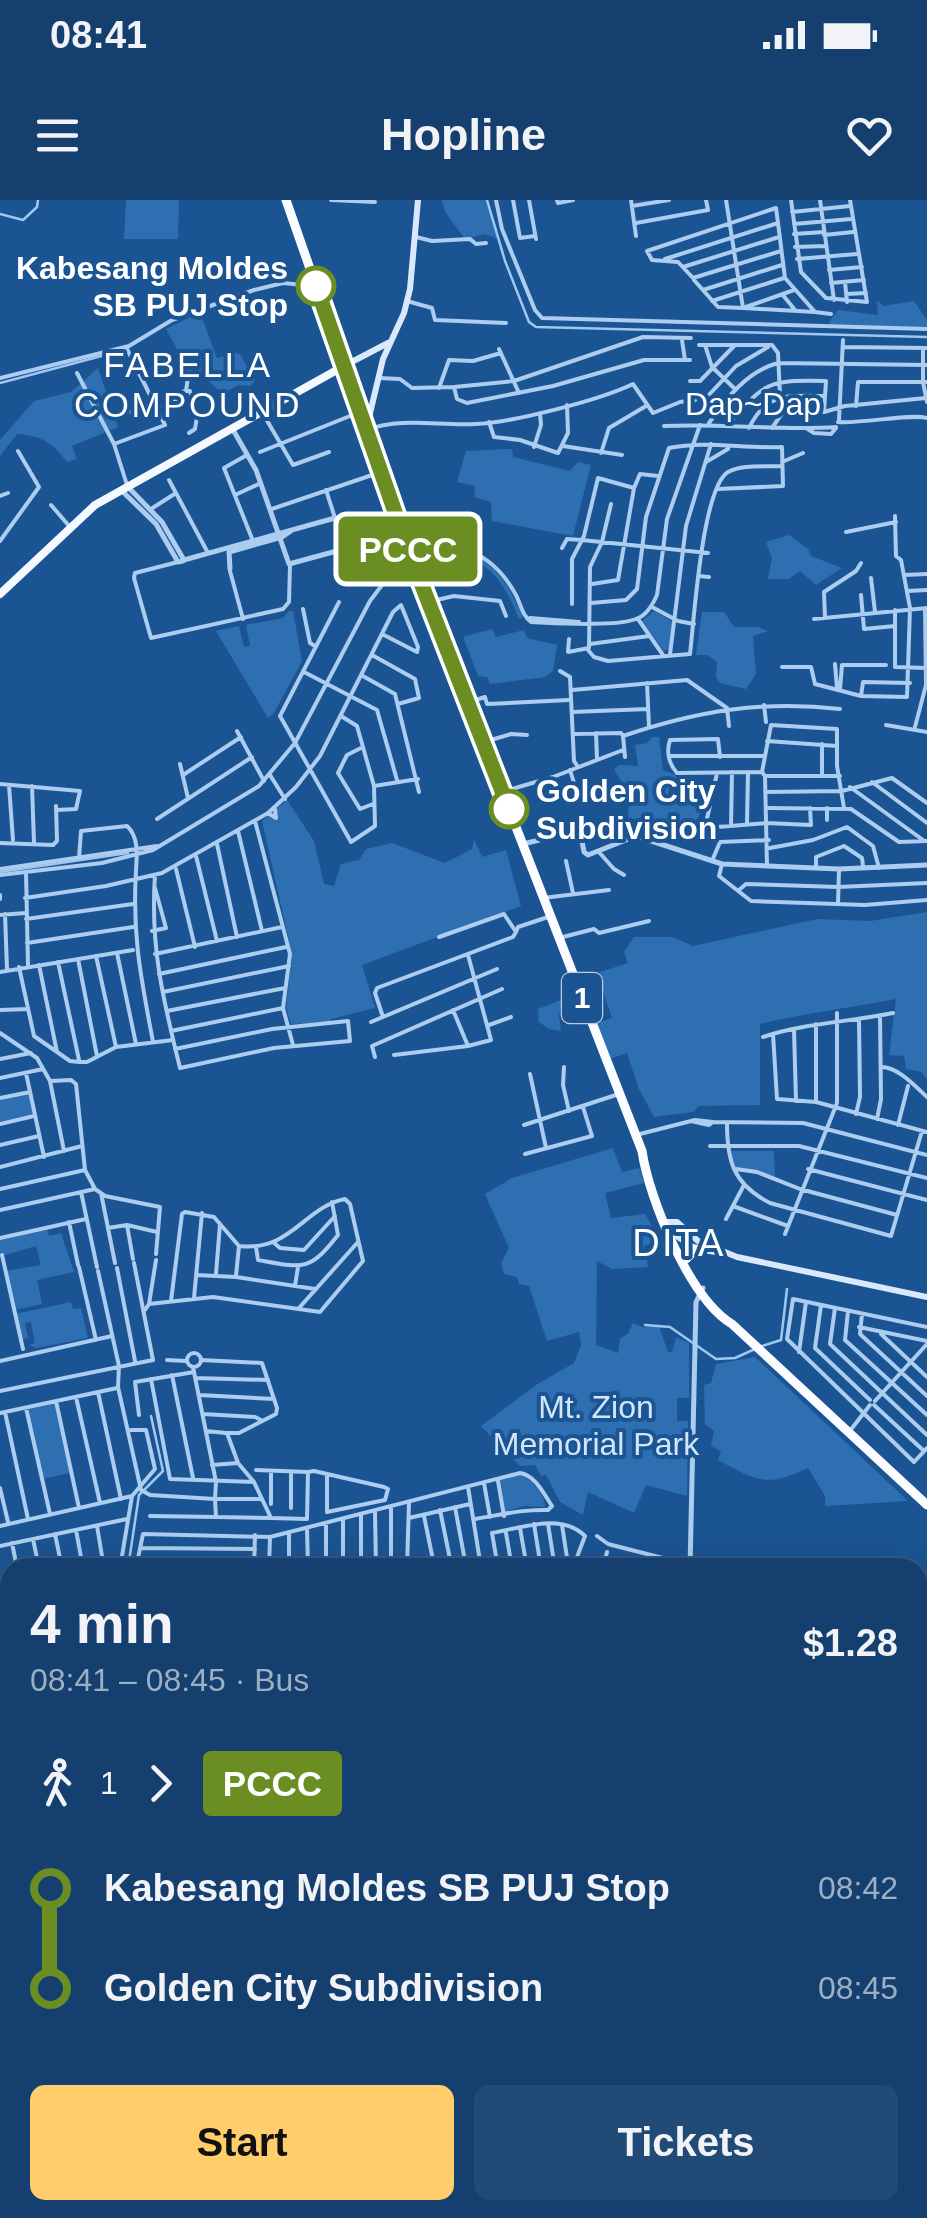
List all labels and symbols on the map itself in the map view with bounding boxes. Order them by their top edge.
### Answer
place label: Kabesang Moldes SB PUJ Stop [16,250,288,323]
marker: Kabesang Moldes SB PUJ Stop [297,267,335,305]
district label: FABELLA COMPOUND [74,345,302,424]
street label: Dap~Dap [685,386,821,422]
line badge: PCCC [338,516,478,582]
place label: Golden City Subdivision [536,773,717,846]
marker: Golden City Subdivision [490,790,528,828]
road number: 1 [562,973,602,1023]
district label: DITA [632,1222,726,1264]
park label: Mt. Zion Memorial Park [493,1389,700,1462]

